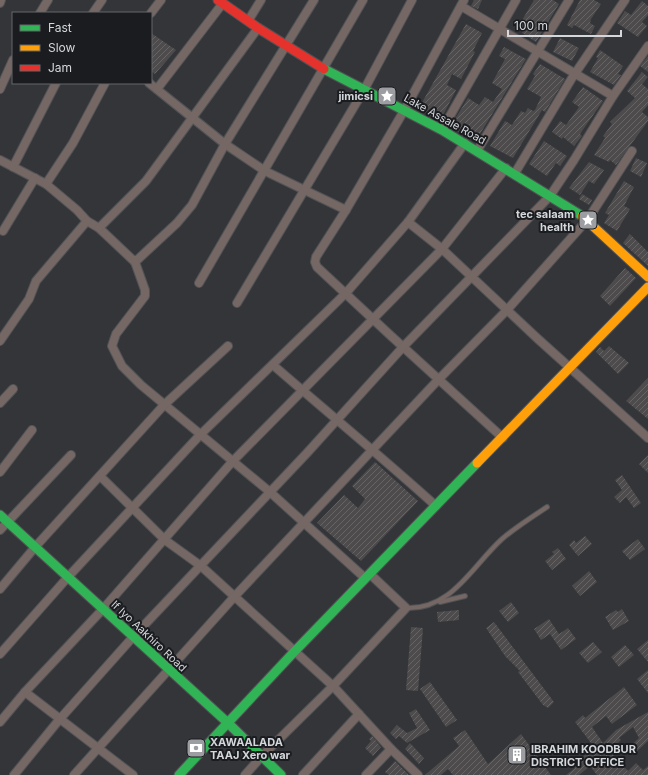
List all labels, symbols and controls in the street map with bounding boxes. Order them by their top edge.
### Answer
legend [12,12,152,84]
scale bar [508,12,621,38]
text: 100 m [514,18,548,33]
text: Fast [48,20,72,35]
text: Slow [48,40,76,55]
text: Jam [48,60,72,75]
place icon: jimicsi [376,85,398,107]
place label: jimicsi [337,89,373,103]
street label: Lake Assale Road [401,91,489,147]
place label: tec salaam health [516,207,574,234]
place icon: tec salaam health [577,209,599,231]
street label: If Iyo Aakhiro Road [108,597,190,675]
place label: XAWAALADA TAAJ Xero war [210,735,291,762]
bank icon: XAWAALADA TAAJ Xero war [185,737,207,759]
place label: IBRAHIM KOODBUR DISTRICT OFFICE [531,742,636,769]
building icon: IBRAHIM KOODBUR DISTRICT OFFICE [506,744,528,766]

